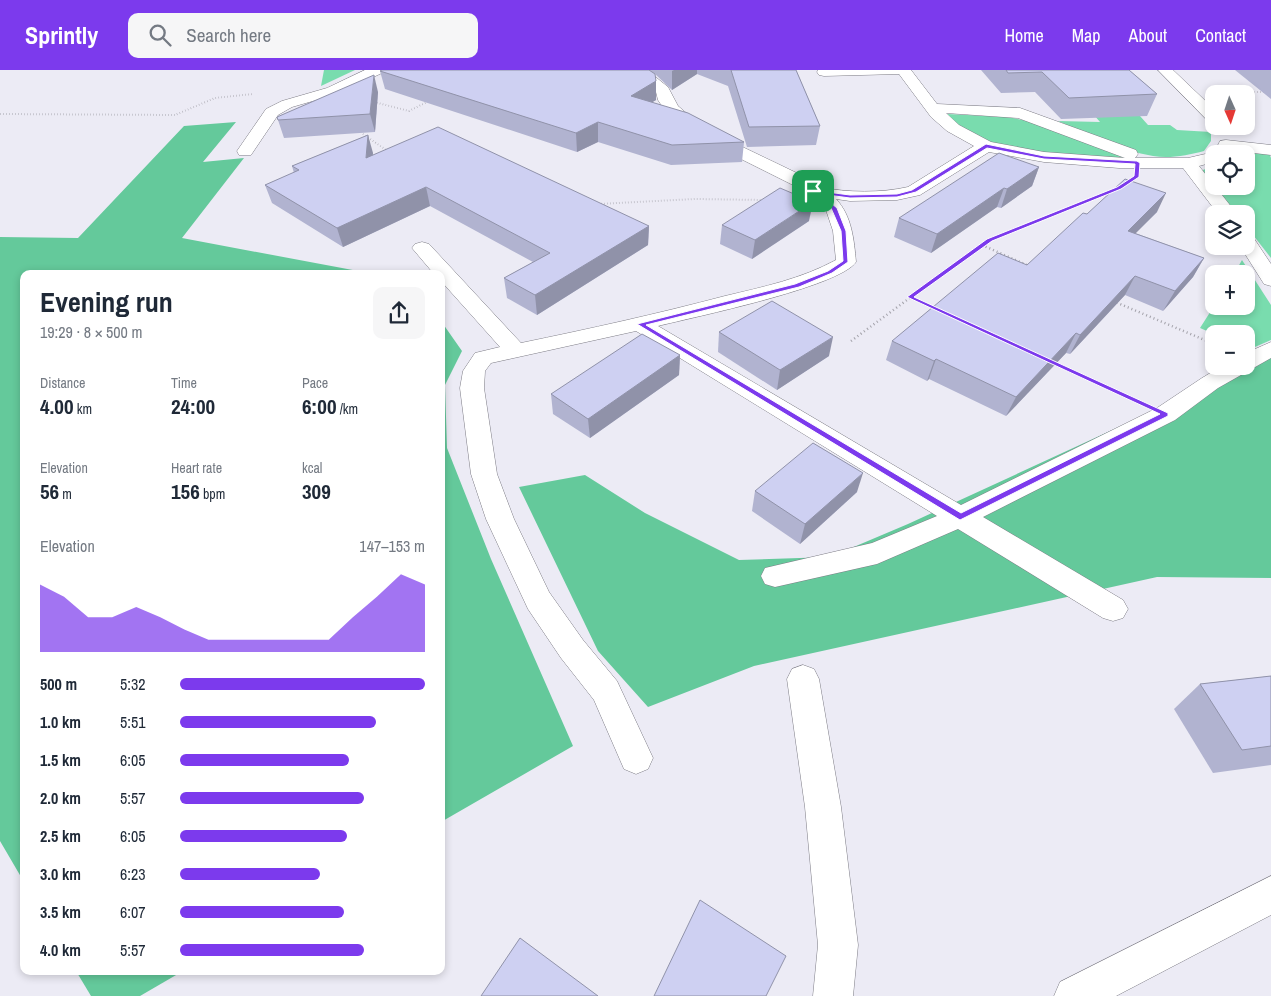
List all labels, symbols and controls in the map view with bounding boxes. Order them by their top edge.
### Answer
search box [128,13,478,58]
text: Sprintly [25,19,98,51]
icon: search [146,21,174,49]
text: Search here [186,22,271,48]
text: Home [1004,23,1044,48]
text: Map [1072,23,1101,48]
text: About [1129,23,1167,48]
text: Contact [1195,23,1246,48]
north arrow [1205,85,1255,135]
map controls [1205,85,1255,375]
button: locate [1205,145,1255,195]
pin [792,170,834,212]
icon: arrive [799,177,827,205]
button: layers [1205,205,1255,255]
button: + [1205,265,1255,315]
text: Evening run [40,283,173,321]
button: share [373,287,425,339]
text: 19:29 · 8 × 500 m [40,321,143,343]
button: − [1205,325,1255,375]
text: Distance [40,374,85,392]
text: Time [171,374,197,392]
text: Pace [302,374,328,392]
text: 4.00 [40,392,74,421]
text: 24:00 [171,392,215,421]
text: 6:00 [302,392,336,421]
text: km [74,400,92,418]
text: /km [336,400,358,418]
text: Elevation [40,459,88,477]
text: Heart rate [171,459,222,477]
text: kcal [302,459,322,477]
text: 56 [40,477,59,506]
text: 156 [171,477,200,506]
text: 309 [302,477,331,506]
text: m [59,485,72,503]
text: bpm [200,485,225,503]
text: Elevation [40,535,95,557]
text: 147–153 m [359,535,425,557]
text: 500 m [40,673,77,695]
text: 5:32 [120,673,146,695]
text: 1.0 km [40,711,81,733]
text: 5:51 [120,711,146,733]
text: 1.5 km [40,749,81,771]
text: 6:05 [120,749,146,771]
text: 2.0 km [40,787,81,809]
text: 5:57 [120,787,146,809]
text: 2.5 km [40,825,81,847]
text: 6:05 [120,825,146,847]
text: 3.0 km [40,863,81,885]
text: 6:23 [120,863,146,885]
text: 3.5 km [40,901,81,923]
text: 6:07 [120,901,146,923]
text: 4.0 km [40,939,81,961]
text: 5:57 [120,939,146,961]

